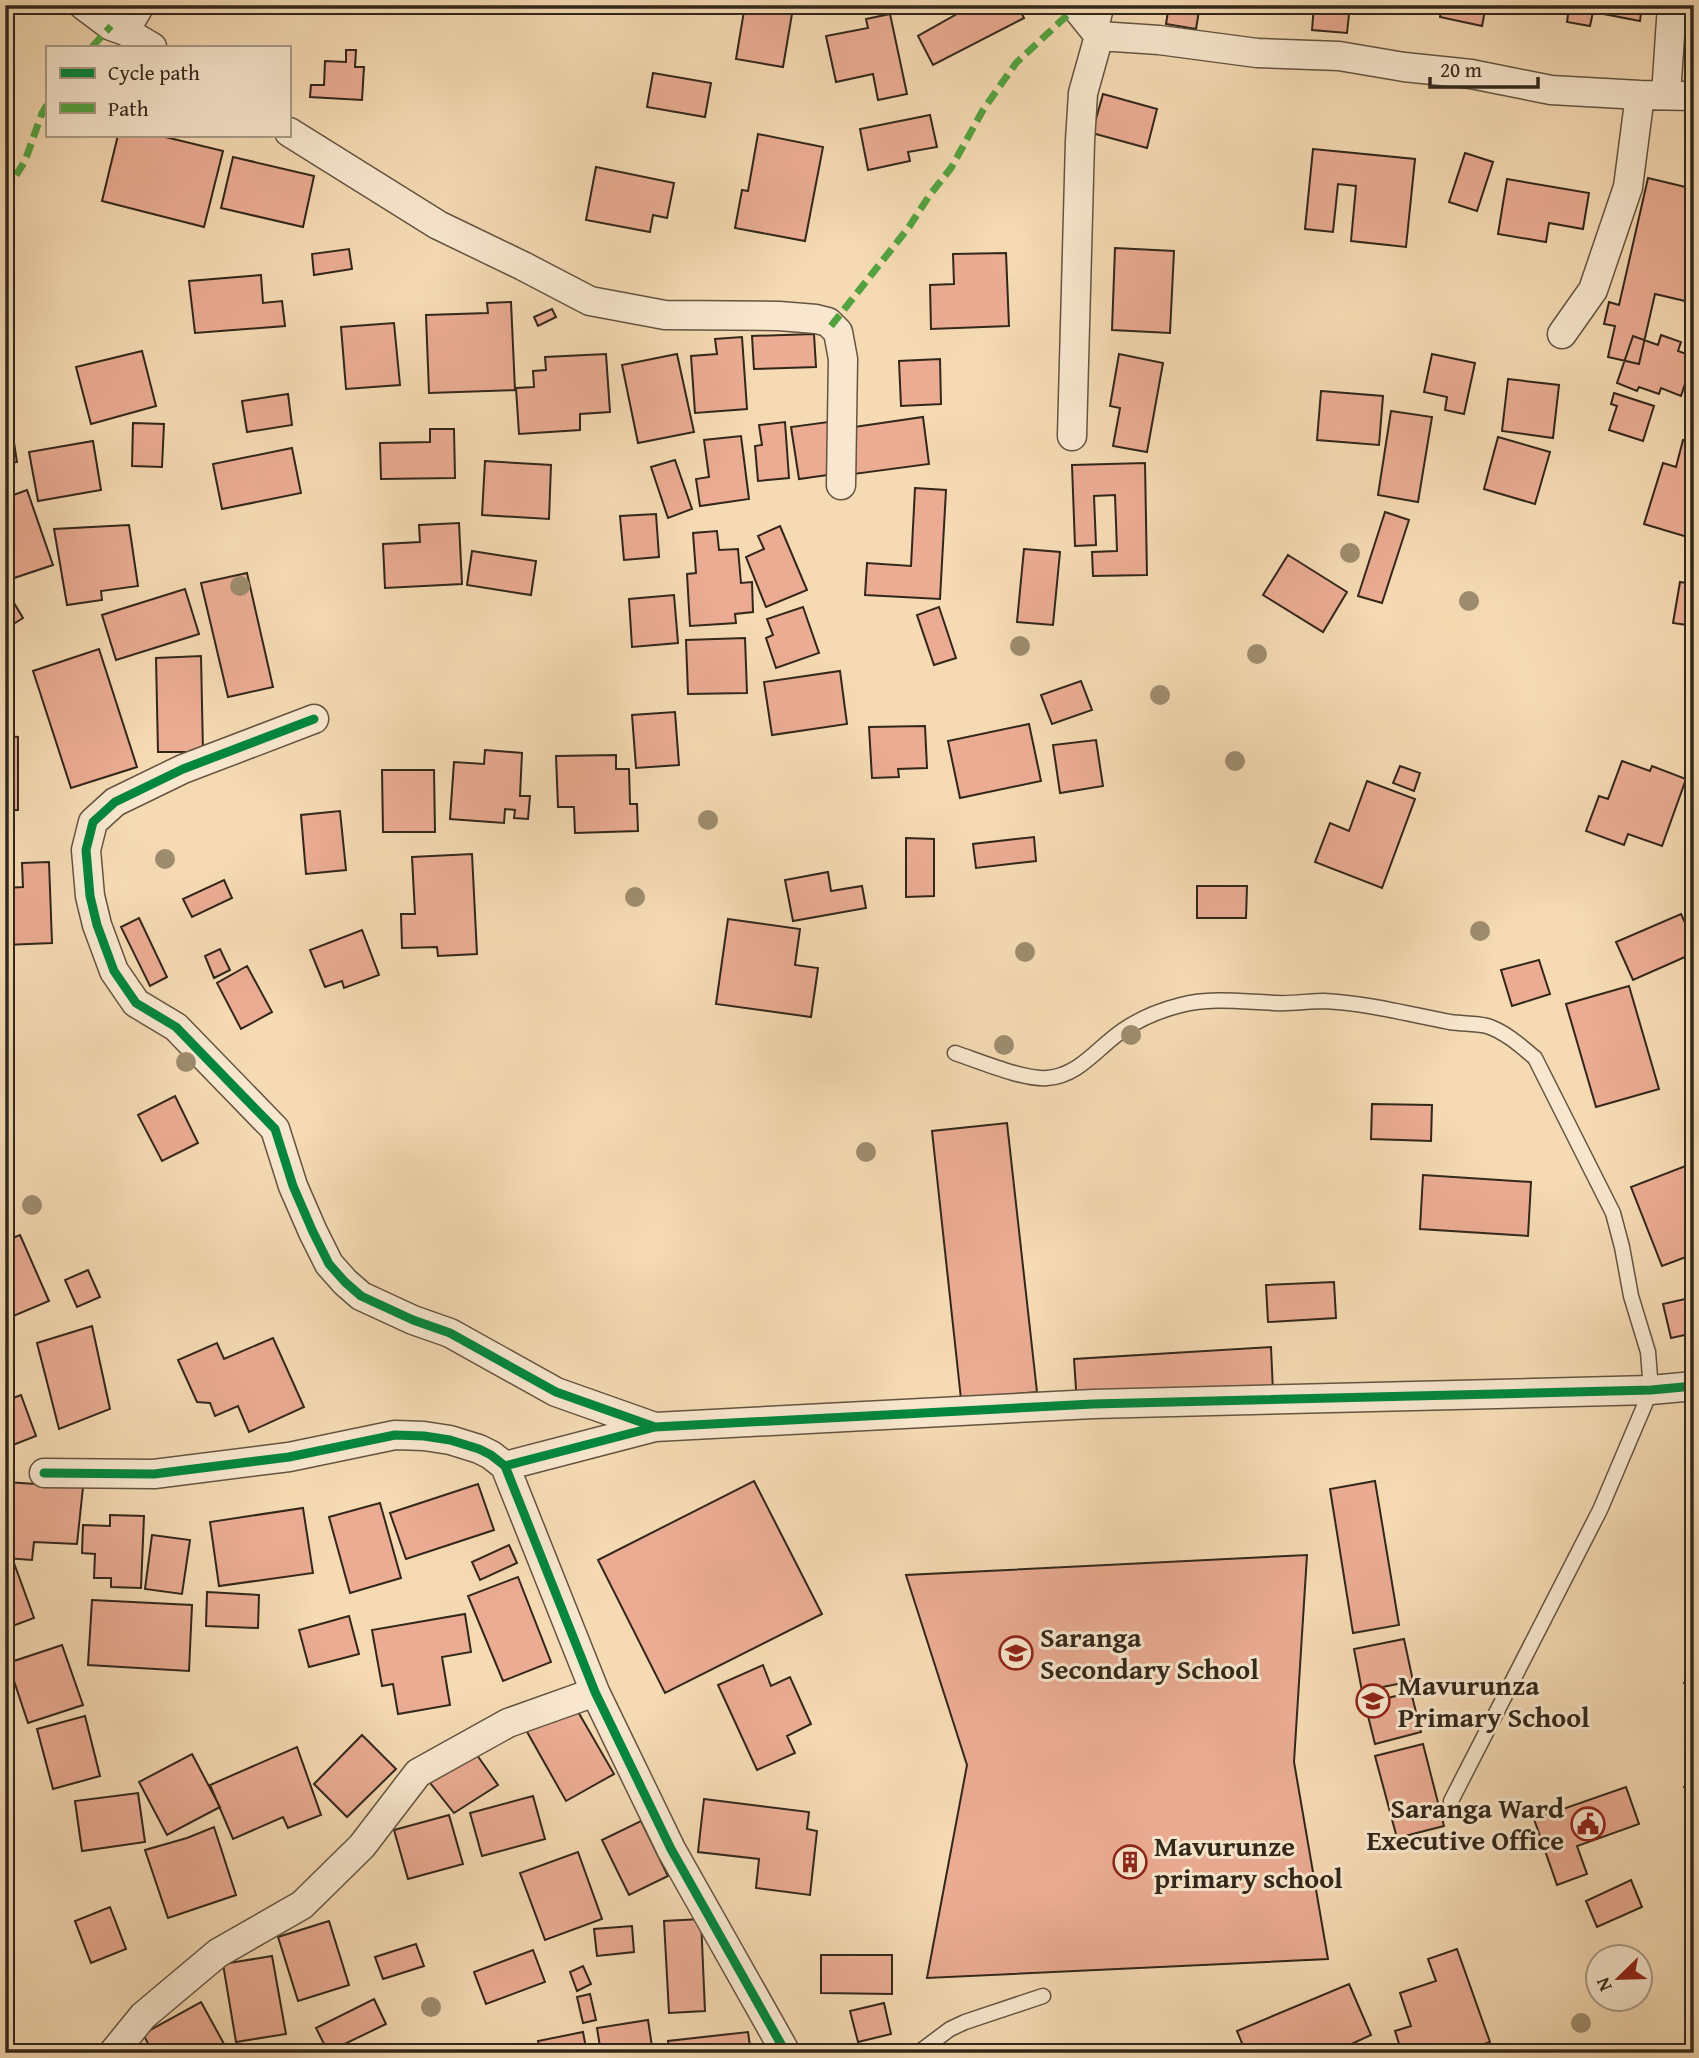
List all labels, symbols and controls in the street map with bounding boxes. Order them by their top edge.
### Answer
legend [46,46,290,136]
scale bar [1430,46,1538,90]
text: 20 m [1440,54,1482,85]
text: Cycle path [108,57,200,88]
text: Path [108,93,149,124]
place label: Saranga Secondary School [1040,1616,1259,1689]
school or university icon: Saranga Secondary School [997,1634,1035,1672]
place label: Mavurunza Primary School [1398,1664,1590,1737]
school or university icon: Mavurunza Primary School [1354,1682,1392,1720]
place label: Saranga Ward Executive Office [1367,1787,1565,1860]
public building icon: Saranga Ward Executive Office [1569,1805,1607,1843]
place label: Mavurunze primary school [1154,1825,1343,1898]
building icon: Mavurunze primary school [1111,1843,1149,1881]
north arrow [1584,1942,1654,2012]
text: N [1588,1973,1619,1996]

